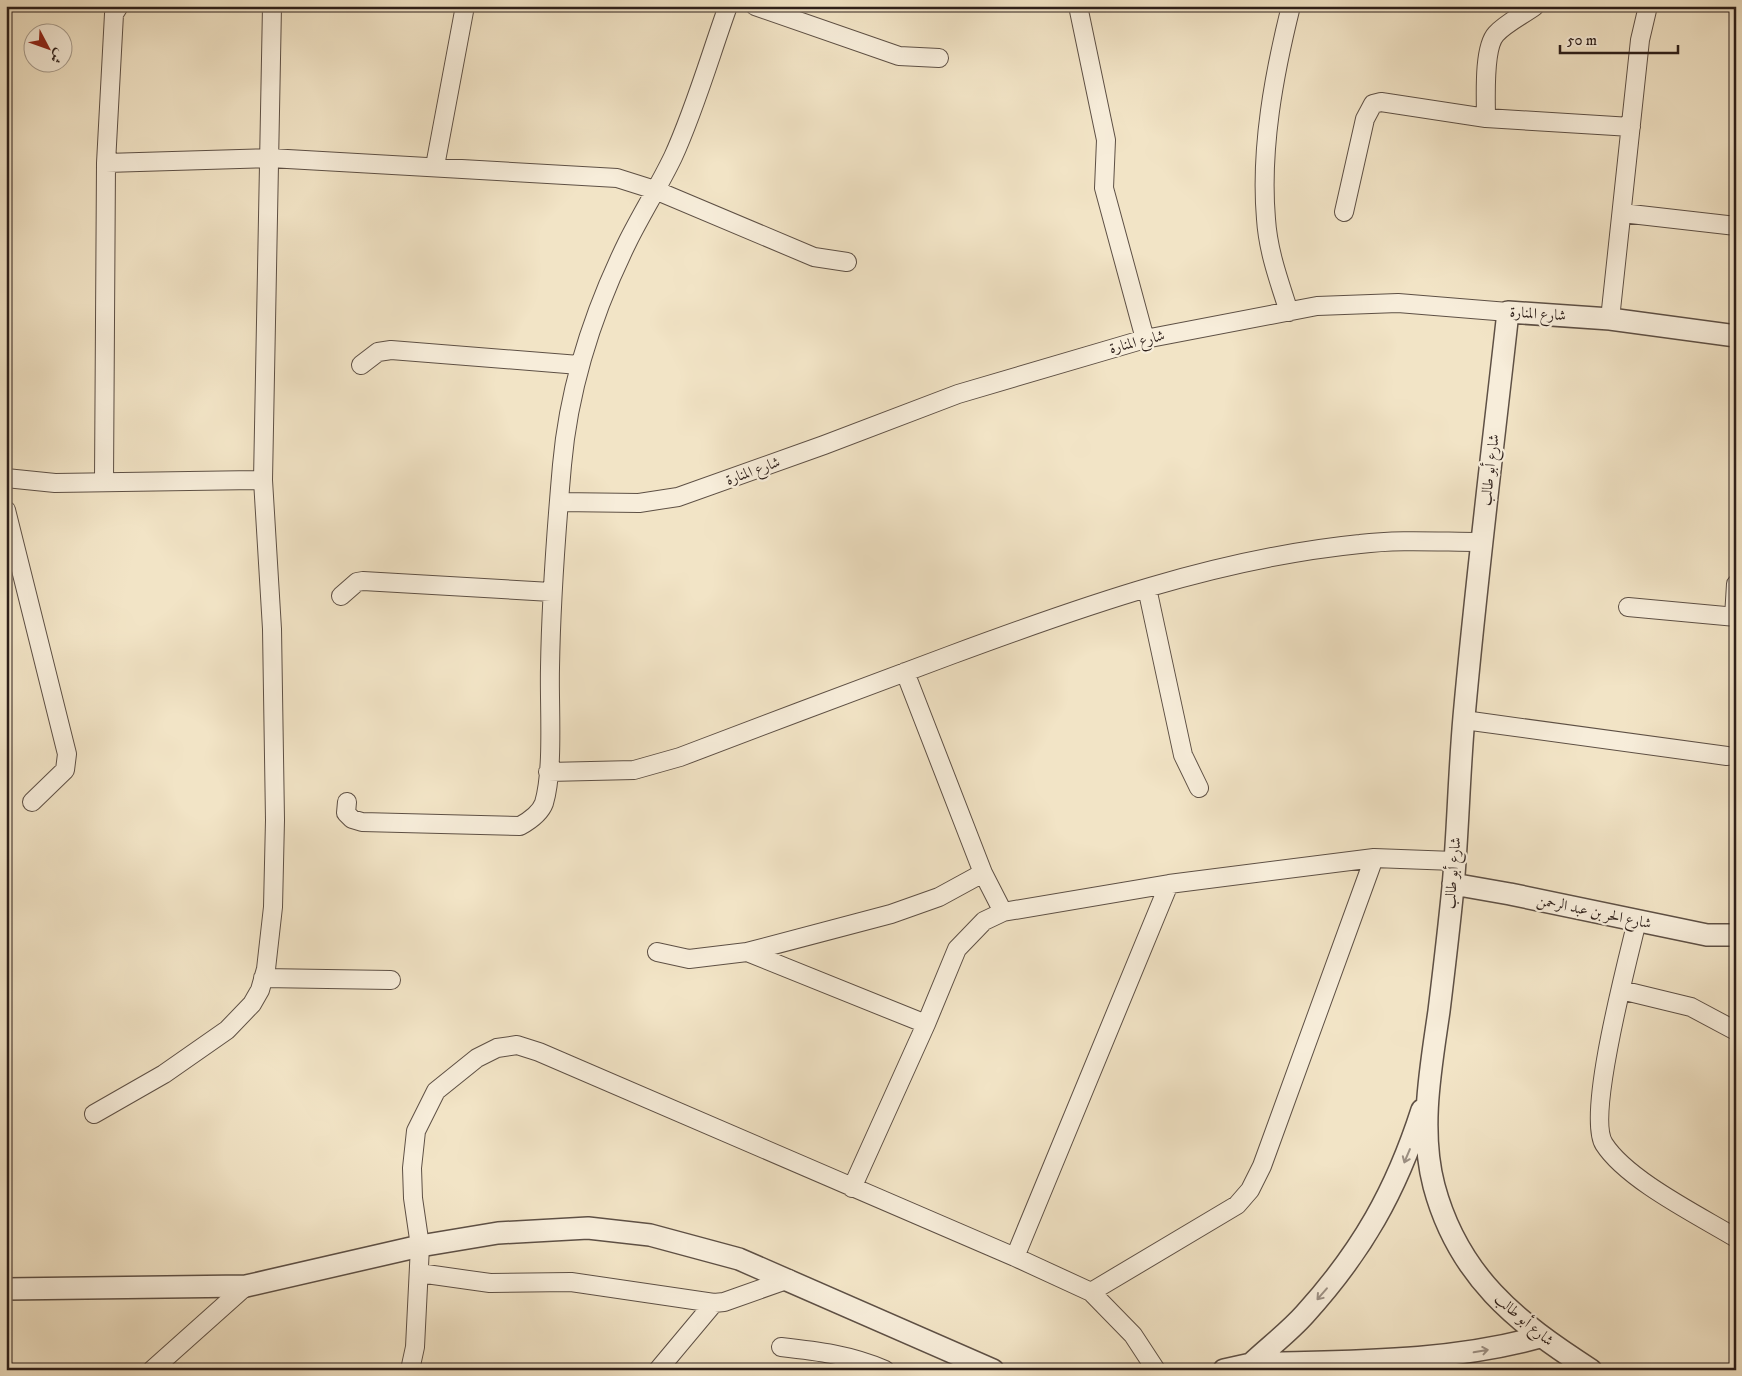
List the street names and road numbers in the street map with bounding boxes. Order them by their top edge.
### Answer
street label: شارع المنارة [1509,303,1567,328]
street label: شارع المنارة [1107,326,1167,361]
street label: شارع أبو طالب [1474,433,1507,507]
street label: شارع المنارة [723,452,784,492]
street label: شارع أبو طالب [1438,836,1469,910]
street label: شارع الحر بن عبد الرحمن [1534,891,1653,936]
street label: شارع أبو طالب [1488,1288,1559,1353]

